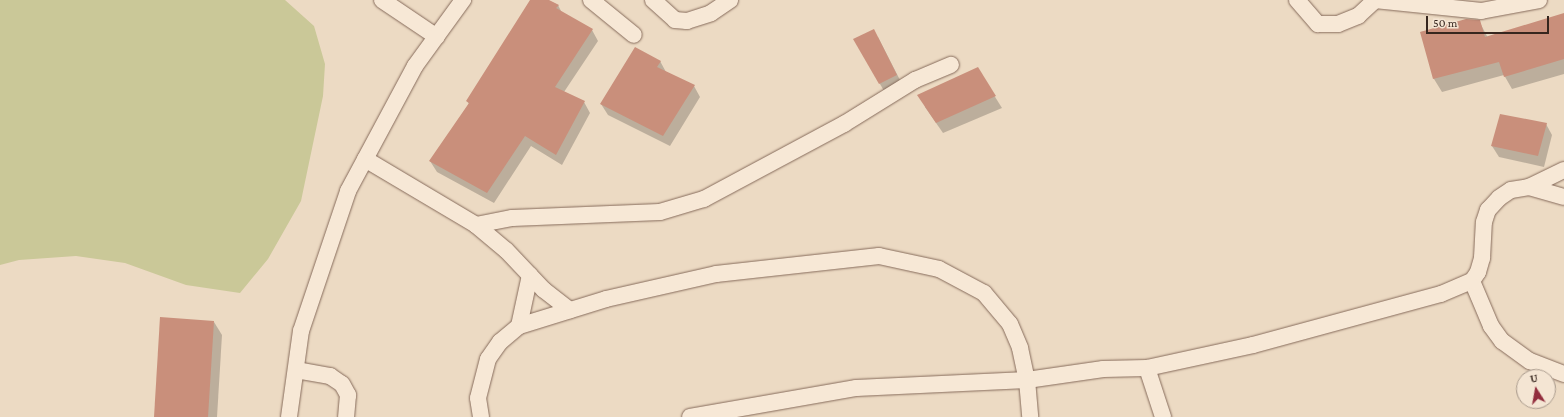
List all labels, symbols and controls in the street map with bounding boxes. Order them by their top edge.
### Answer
scale bar [1428,8,1551,34]
text: 50 m [1433,16,1457,30]
north arrow [1516,369,1556,409]
text: U [1529,372,1539,385]

